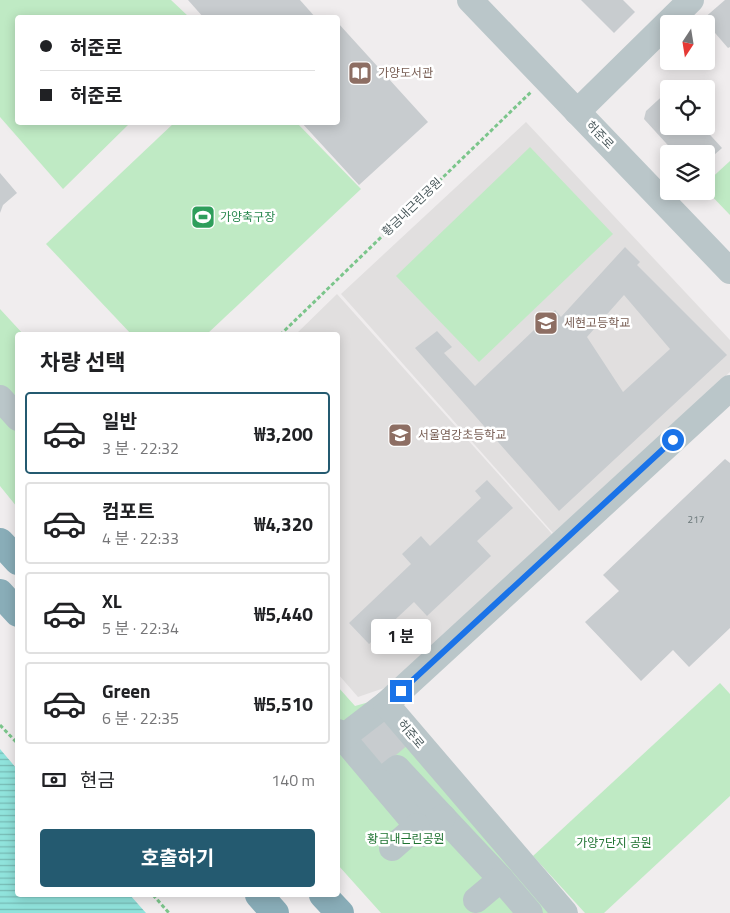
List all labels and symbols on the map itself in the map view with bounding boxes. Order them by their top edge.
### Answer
north arrow [660,15,715,70]
library icon: 가양도서관 [347,60,373,86]
place label: 가양도서관 [378,63,433,82]
street label: 허준로 [582,116,619,153]
street label: 황금내근린공원 [377,173,446,240]
sports icon: 가양축구장 [190,204,216,230]
place label: 가양축구장 [220,207,275,226]
school or university icon: 세현고등학교 [533,310,559,336]
place label: 세현고등학교 [564,313,630,332]
school or university icon: 서울염강초등학교 [387,422,413,448]
place label: 서울염강초등학교 [418,425,506,444]
route start [662,429,684,451]
house number: 217 [688,512,704,527]
callout: 1 분 [371,618,431,654]
route end [390,680,412,702]
street label: 허준로 [393,715,429,752]
park label: 황금내근린공원 [367,829,445,848]
park label: 가양7단지 공원 [576,833,652,852]

